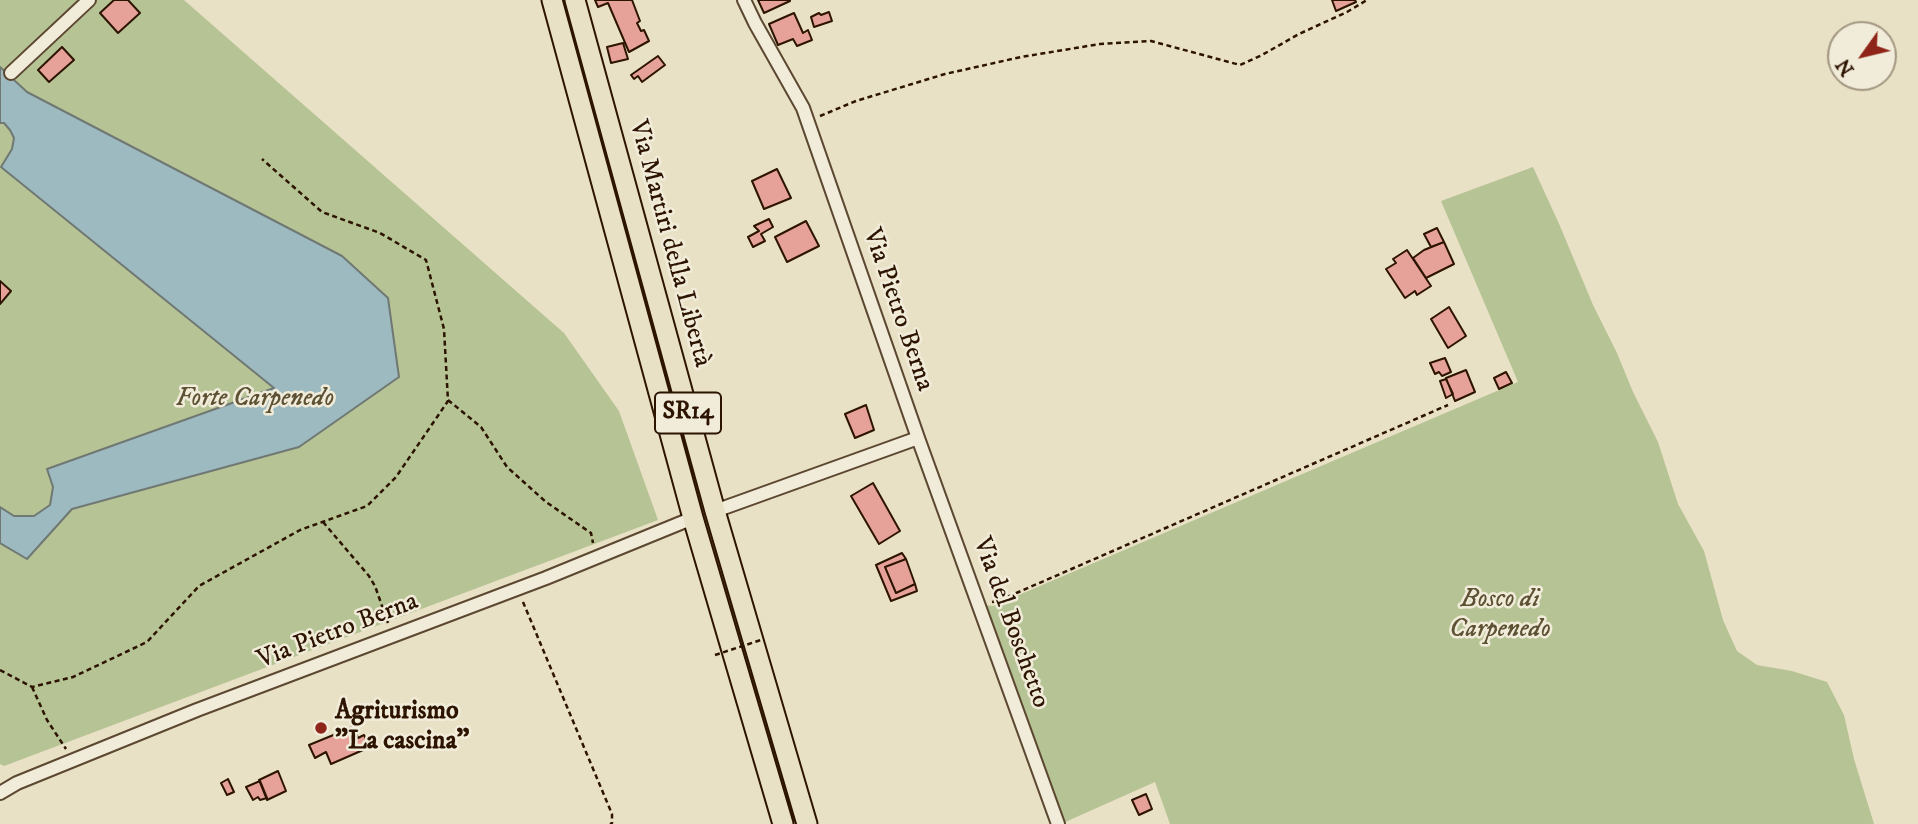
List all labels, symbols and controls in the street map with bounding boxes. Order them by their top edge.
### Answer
north arrow [1827,21,1897,91]
text: N [1832,54,1860,80]
street label: Via Martiri della Libertà [621,117,717,371]
street label: Via Pietro Berna [855,225,939,395]
park label: Forte Carpenedo [176,384,334,416]
road number: SR14 [655,392,721,434]
street label: Via del Boschetto [965,533,1055,713]
park label: Bosco di Carpenedo [1449,585,1551,646]
street label: Via Pietro Berna [253,587,423,677]
place label: Agriturismo "La cascina" [335,697,469,758]
marker: Agriturismo "La cascina" [313,720,329,736]

